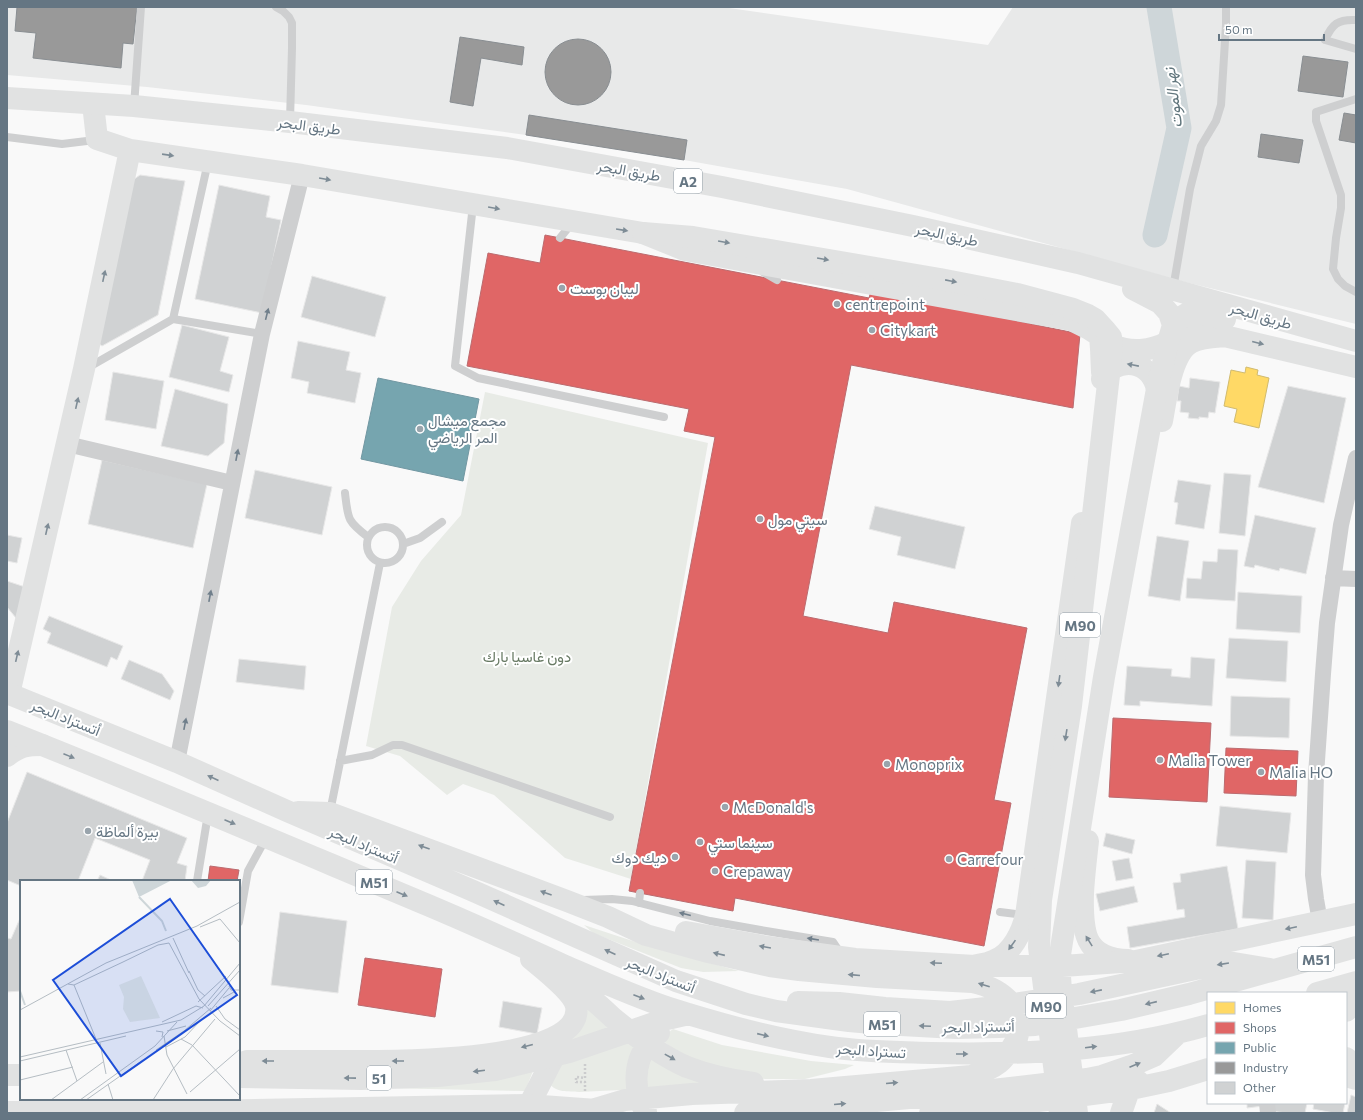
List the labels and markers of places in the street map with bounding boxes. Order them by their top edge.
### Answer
place label: ليبان بوست [570,279,639,298]
marker: ليبان بوست [557,283,567,293]
place label: centrepoint [845,295,925,313]
marker: centrepoint [832,299,842,309]
place label: Citykart [880,321,936,339]
marker: Citykart [867,325,877,335]
place label: مجمع ميشال المر الرياضي [428,411,506,451]
marker: مجمع ميشال المر الرياضي [415,424,425,434]
place label: سيتي مول [768,510,828,533]
marker: سيتي مول [755,514,765,524]
place label: Malia Tower [1168,751,1251,769]
place label: Monoprix [895,755,963,773]
marker: Malia Tower [1155,755,1165,765]
marker: Monoprix [882,759,892,769]
place label: Malia HO [1269,763,1333,781]
marker: Malia HO [1256,767,1266,777]
place label: McDonald's [733,798,814,816]
marker: McDonald's [720,802,730,812]
place label: بيرة ألماظة [96,822,159,841]
marker: بيرة ألماظة [83,826,93,836]
place label: سينما ستي [708,833,773,856]
marker: سينما ستي [695,837,705,847]
place label: ديك دوك [612,848,667,867]
place label: Carrefour [957,850,1024,868]
marker: ديك دوك [670,852,680,862]
marker: Carrefour [944,854,954,864]
place label: Crepaway [723,862,791,880]
marker: Crepaway [710,866,720,876]

